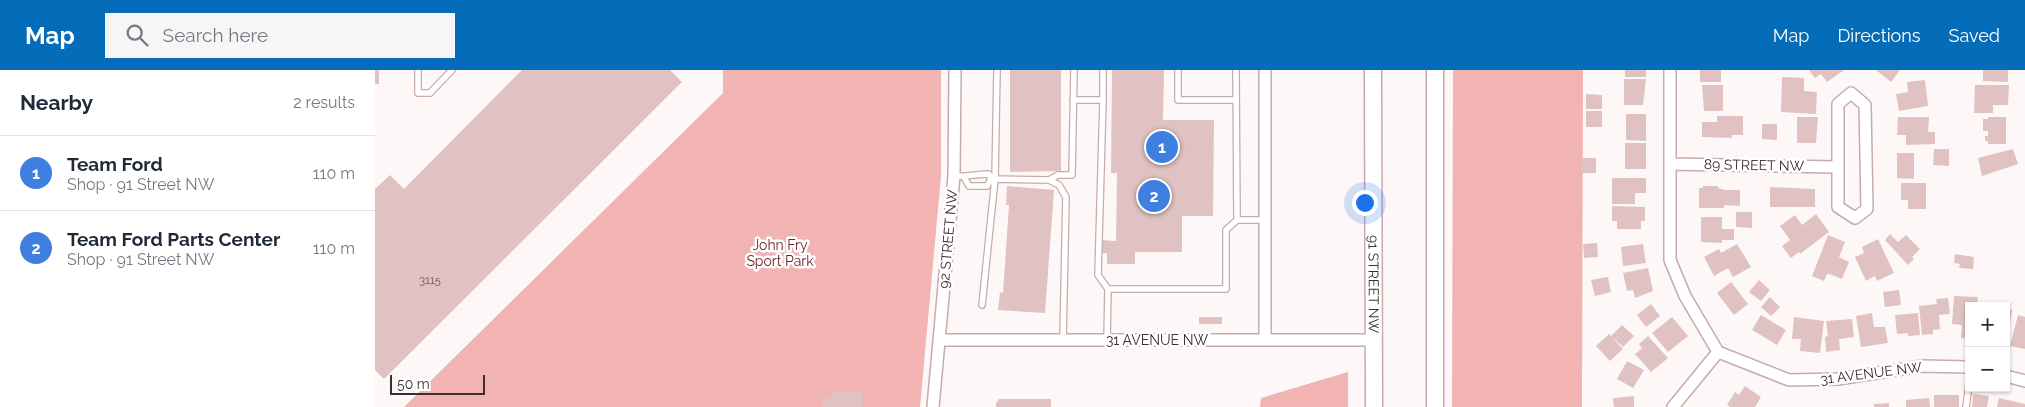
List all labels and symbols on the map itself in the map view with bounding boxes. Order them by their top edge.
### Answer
pin: 1 [1146,128,1178,166]
street label: 89 STREET NW [1704,156,1805,174]
pin: 2 [1138,177,1170,215]
street label: 92 STREET NW [936,188,960,289]
your location [1352,190,1378,216]
street label: 91 STREET NW [1365,235,1382,333]
park label: John Fry Sport Park [746,237,814,269]
house number: 3115 [419,274,441,287]
street label: 31 AVENUE NW [1106,332,1208,348]
street label: 31 AVENUE NW [1819,359,1923,387]
scale bar [390,372,485,395]

